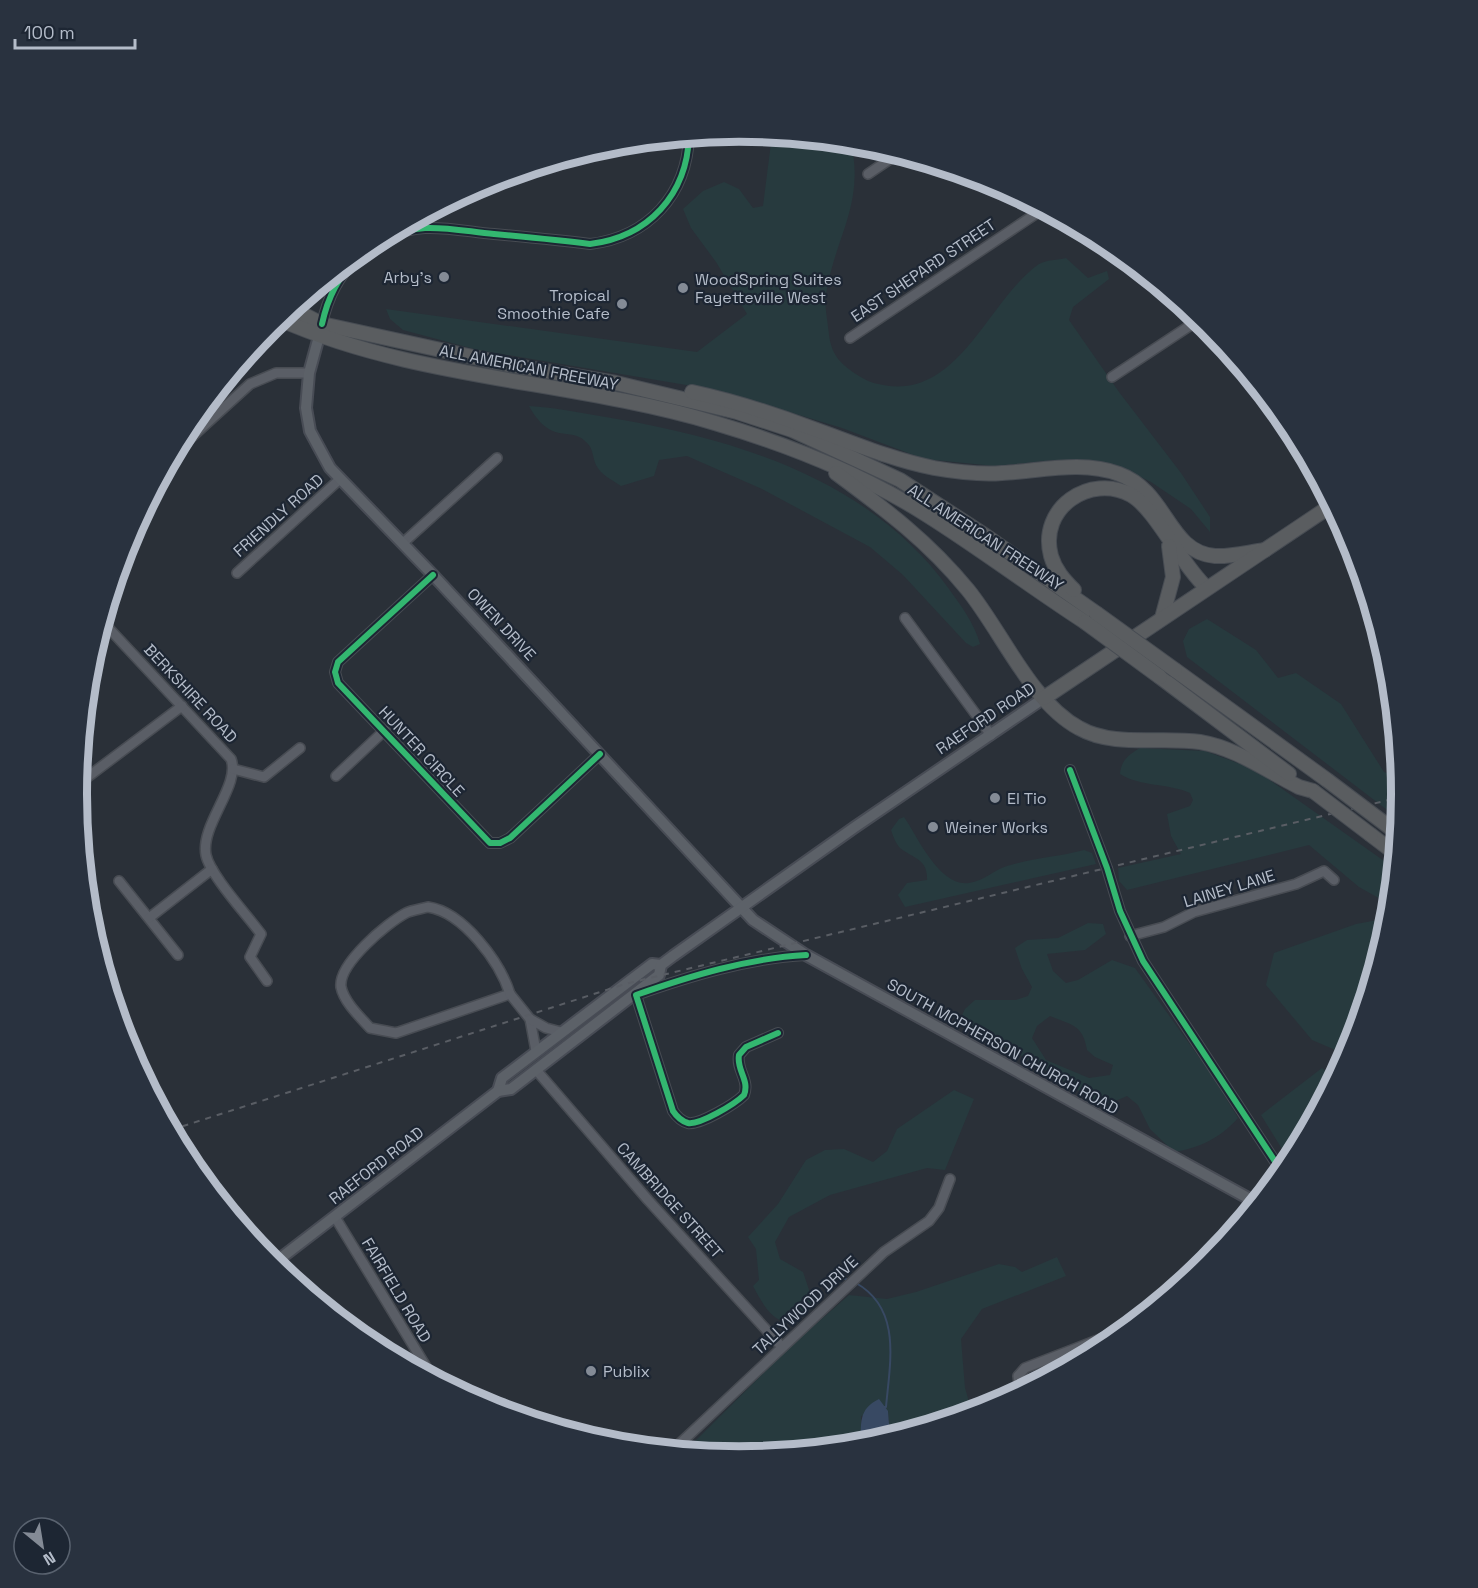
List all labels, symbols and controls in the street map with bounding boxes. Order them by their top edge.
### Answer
scale bar [15,12,135,50]
text: 100 m [24,21,75,44]
street label: EAST SHEPARD STREET [847,214,1000,327]
place label: Arby's [383,267,432,288]
place label: WoodSpring Suites Fayetteville West [695,269,842,308]
marker: Arby's [437,270,451,284]
marker: WoodSpring Suites Fayetteville West [676,281,690,295]
place label: Tropical Smoothie Cafe [497,285,610,324]
marker: Tropical Smoothie Cafe [615,297,629,311]
street label: ALL AMERICAN FREEWAY [438,340,620,395]
street label: FRIENDLY ROAD [229,469,328,562]
street label: ALL AMERICAN FREEWAY [904,479,1068,596]
street label: OWEN DRIVE [463,584,541,665]
street label: BERKSHIRE ROAD [139,639,242,747]
street label: RAEFORD ROAD [932,678,1039,759]
street label: HUNTER CIRCLE [374,702,469,801]
place label: El Tio [1007,788,1047,809]
marker: El Tio [988,791,1002,805]
place label: Weiner Works [945,817,1048,838]
marker: Weiner Works [926,820,940,834]
street label: LAINEY LANE [1181,865,1277,912]
street label: SOUTH MCPHERSON CHURCH ROAD [883,974,1122,1119]
street label: RAEFORD ROAD [325,1122,428,1209]
street label: CAMBRIDGE STREET [612,1138,727,1263]
street label: FAIRFIELD ROAD [357,1234,436,1346]
street label: TALLYWOOD DRIVE [748,1251,862,1360]
place label: Publix [603,1361,650,1382]
marker: Publix [584,1364,598,1378]
north arrow [12,1516,72,1576]
text: N [39,1547,59,1570]

